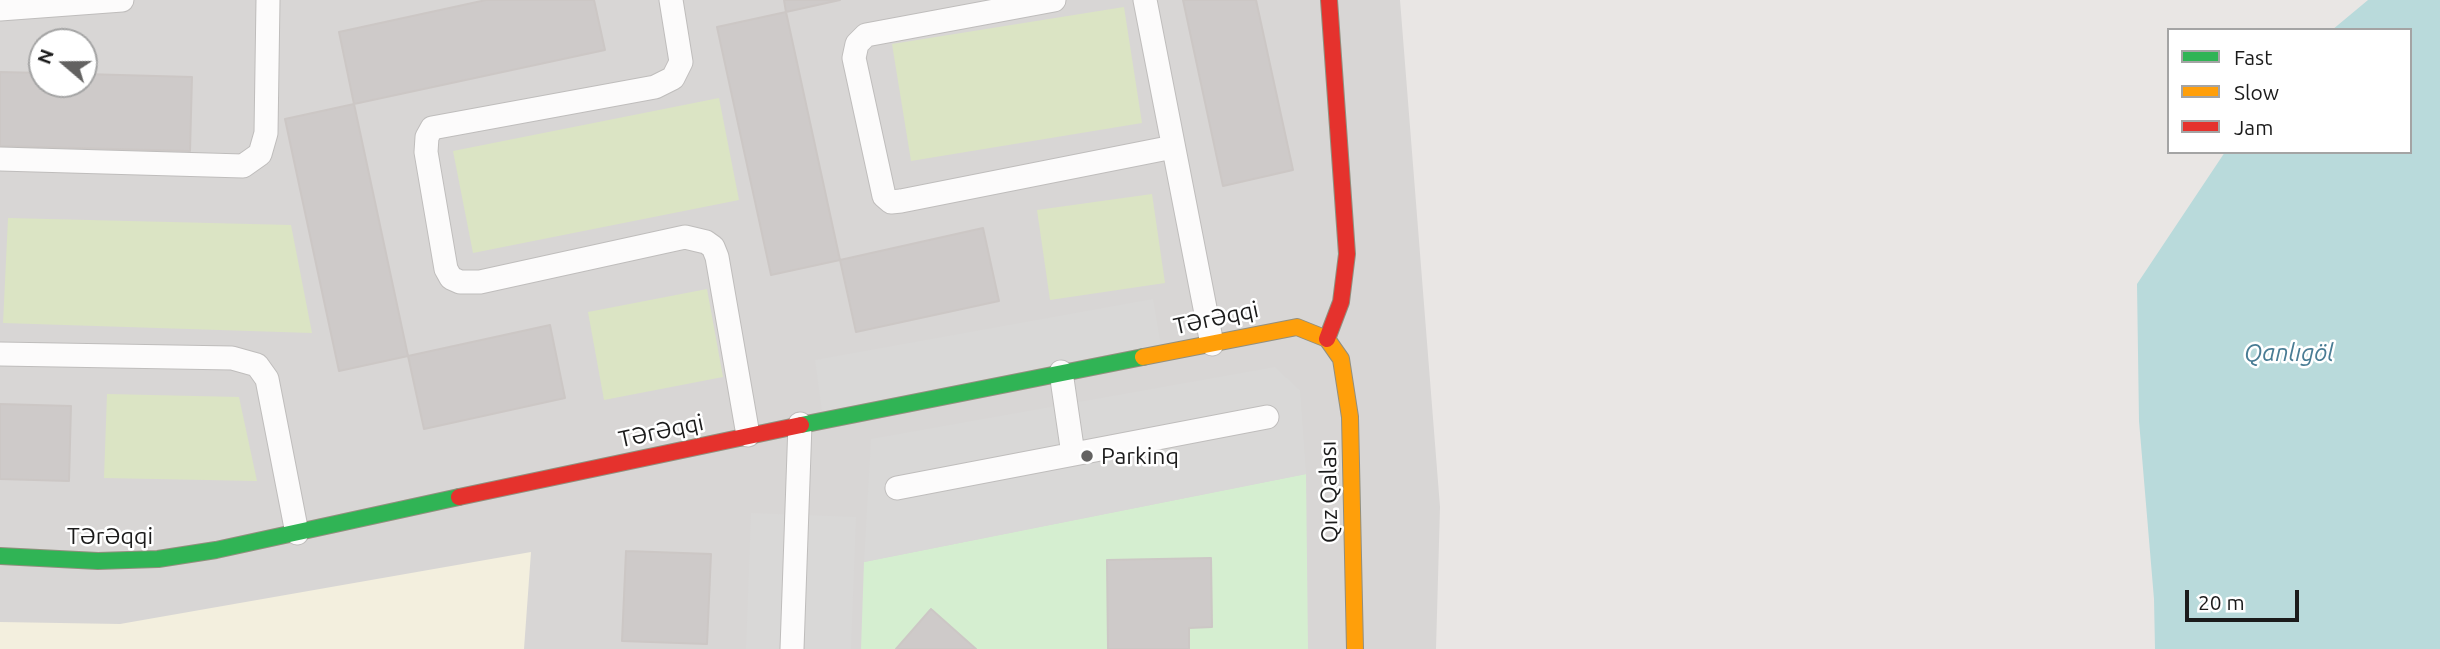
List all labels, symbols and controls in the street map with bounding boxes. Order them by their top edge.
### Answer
north arrow [28,28,98,98]
legend [2167,28,2412,154]
text: Fast [2234,45,2272,69]
text: N [32,46,58,67]
text: Slow [2234,80,2279,104]
text: Jam [2234,115,2273,139]
street label: Tərəqqi [1171,296,1261,340]
water label: Qanlıgöl [2244,339,2334,367]
street label: Tərəqqi [616,409,706,453]
street label: Qız Qalası [1314,441,1344,543]
place label: Parkinq [1101,442,1179,470]
marker: Parkinq [1079,448,1095,464]
street label: Tərəqqi [67,522,153,550]
scale bar [2188,576,2302,620]
text: 20 m [2198,590,2245,614]

